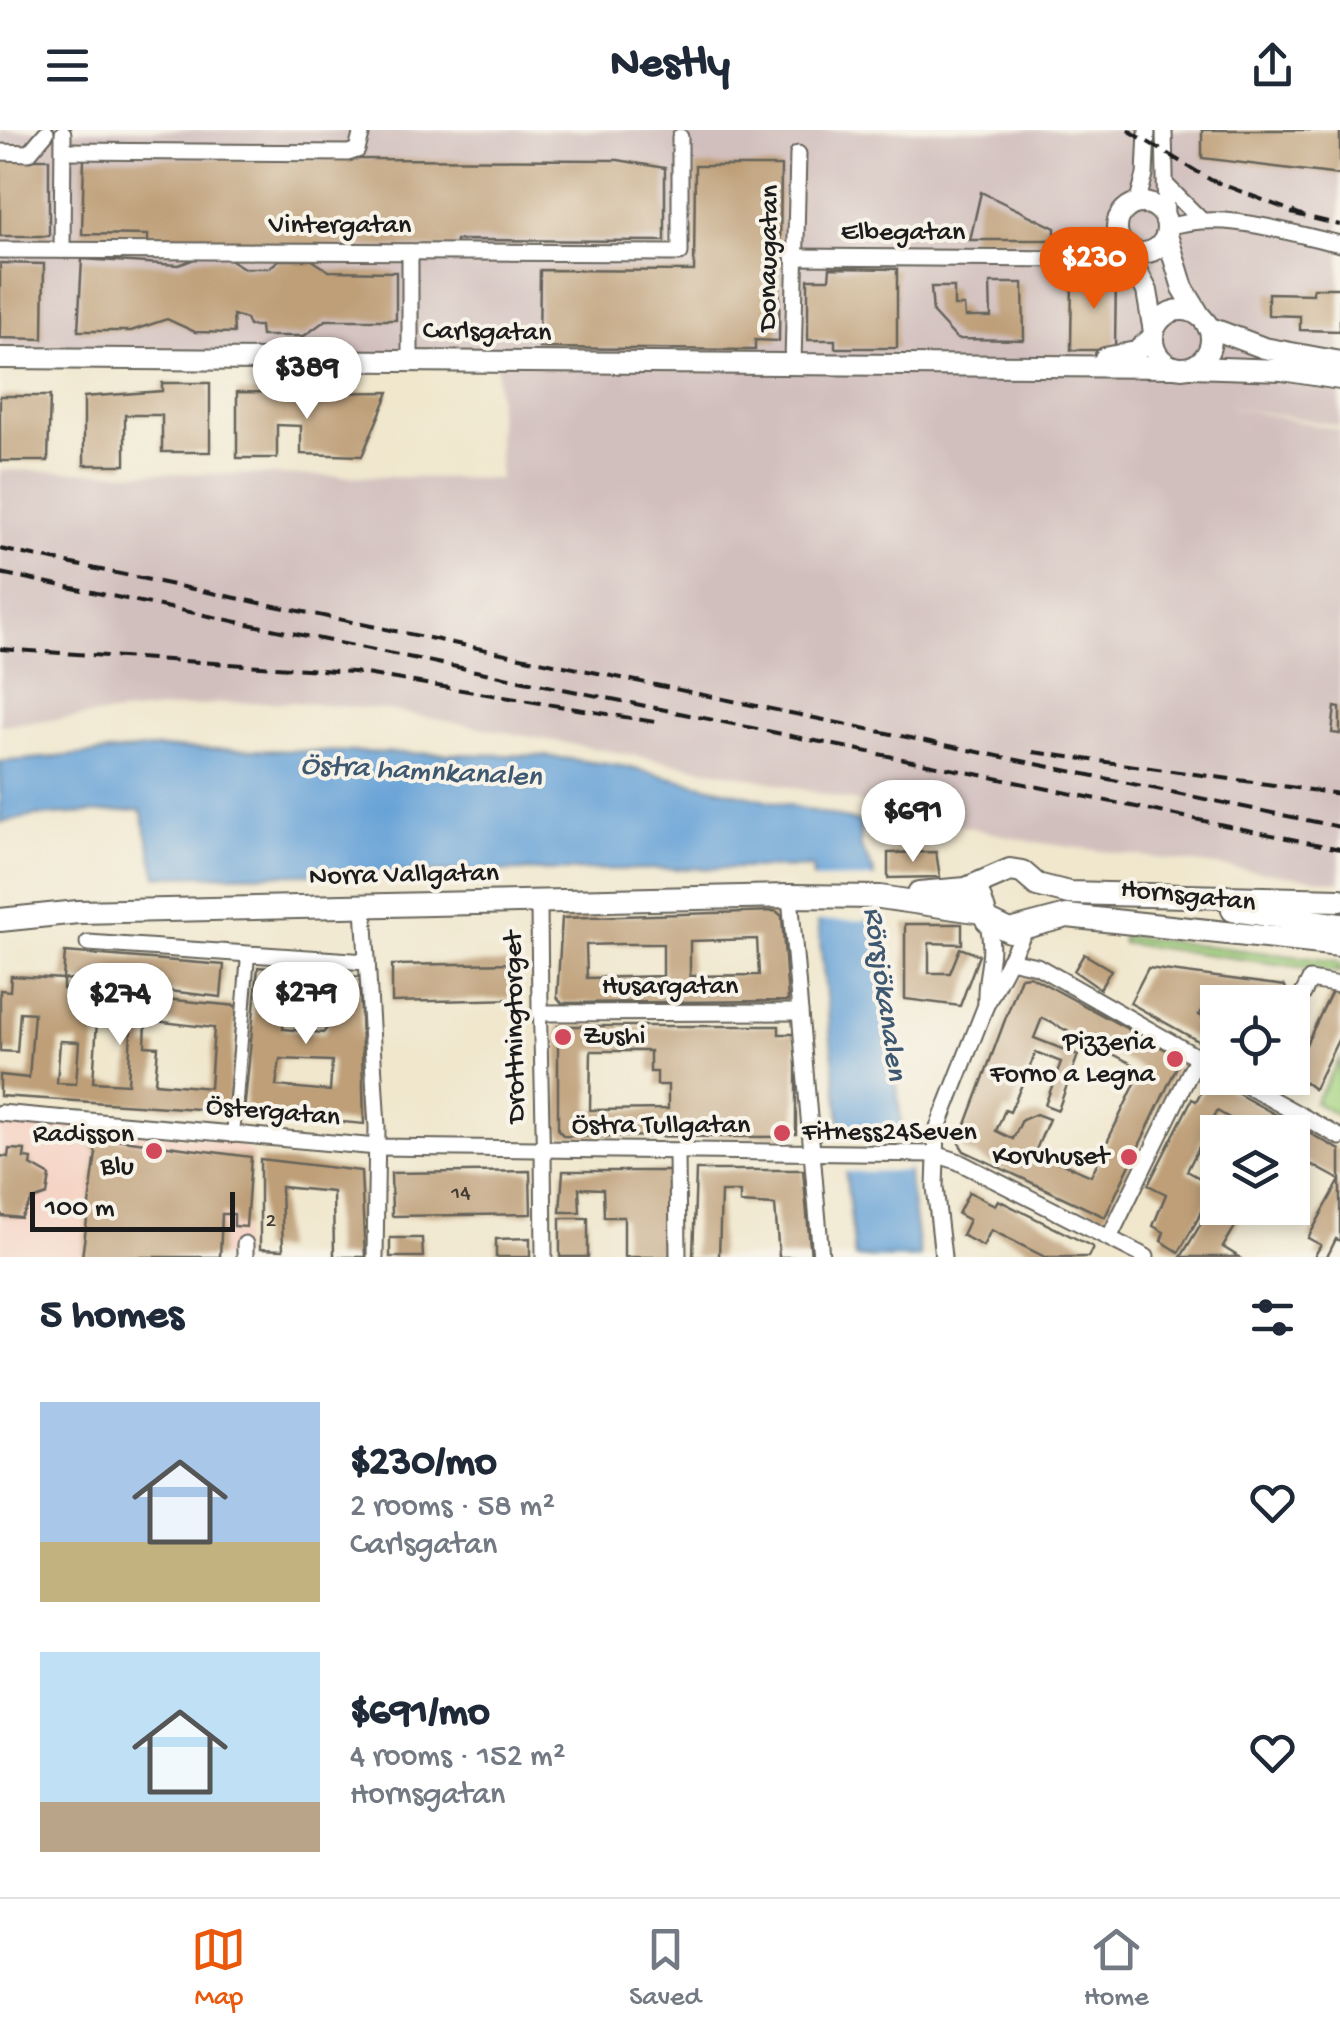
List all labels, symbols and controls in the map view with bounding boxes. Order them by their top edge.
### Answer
icon: menu [40,38,95,93]
icon: share [1245,38,1300,93]
text: Nestly [610,39,730,92]
street label: Donaugatan [752,184,788,334]
street label: Vintergatan [268,210,412,243]
street label: Elbegatan [841,217,966,250]
pin: $230 [1035,227,1153,312]
text: $230 [1062,240,1126,278]
street label: Carlsgatan [422,315,552,351]
pin: $389 [248,337,366,422]
text: $389 [275,350,339,388]
water label: Östra hamnkanalen [300,749,543,797]
pin: $691 [854,780,972,865]
text: $691 [883,793,943,831]
street label: Norra Vallgatan [309,858,500,894]
street label: Hornsgatan [1119,873,1258,921]
water label: Rörsjökanalen [854,905,913,1084]
street label: Drottningtorget [498,928,534,1125]
pin: $279 [247,962,365,1047]
pin: $274 [61,963,179,1048]
street label: Husargatan [602,971,739,1004]
text: $279 [275,975,337,1013]
text: $274 [89,976,151,1014]
map controls [1200,985,1310,1225]
button: locate [1200,985,1310,1095]
place label: Zushi [583,1021,646,1054]
marker: Zushi [552,1026,574,1048]
place label: Pizzeria Forno a Legna [989,1027,1156,1092]
marker: Pizzeria Forno a Legna [1164,1048,1186,1070]
street label: Östergatan [204,1091,342,1135]
street label: Östra Tullgatan [572,1110,751,1143]
button: layers [1200,1115,1310,1225]
place label: Fitness24Seven [801,1117,977,1150]
place label: Radisson Blu [33,1119,135,1184]
marker: Fitness24Seven [771,1122,793,1144]
marker: Radisson Blu [143,1140,165,1162]
place label: Korvhuset [992,1141,1112,1174]
marker: Korvhuset [1118,1146,1140,1168]
house number: 14 [450,1181,471,1207]
scale bar [30,1187,235,1232]
text: 100 m [45,1193,115,1226]
house number: 2 [266,1209,277,1235]
icon: filters [1245,1290,1300,1345]
text: 5 homes [40,1293,183,1342]
text: $230/mo [350,1440,497,1489]
icon: home [120,1442,240,1562]
icon: heart [1245,1475,1300,1530]
text: 2 rooms · 58 m² [350,1489,555,1527]
text: Carlsgatan [350,1527,497,1565]
text: $691/mo [350,1690,490,1739]
icon: home [120,1692,240,1812]
icon: heart [1245,1725,1300,1780]
text: 4 rooms · 152 m² [350,1739,565,1777]
text: Hornsgatan [350,1777,505,1815]
tab: Map [191,1922,246,2015]
tab: Saved [629,1922,701,2015]
tab: Home [1084,1922,1149,2015]

